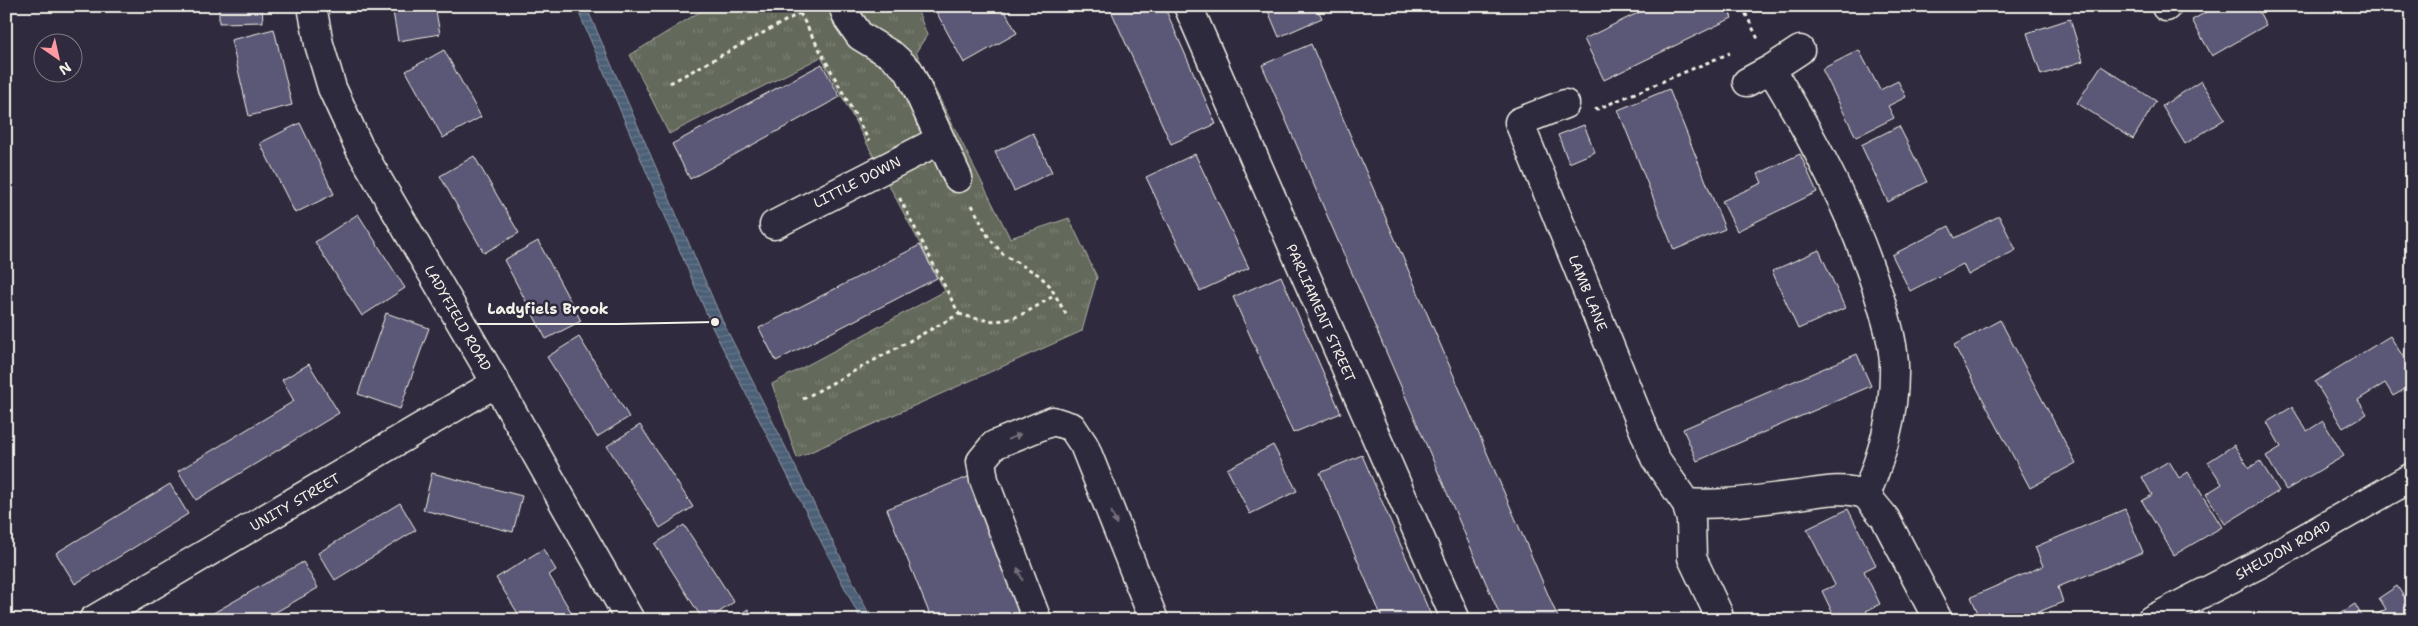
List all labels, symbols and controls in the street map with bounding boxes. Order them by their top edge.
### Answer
north arrow [32,32,82,82]
text: N [56,58,75,79]
street label: LITTLE DOWN [810,152,904,212]
street label: PARLIAMENT STREET [1282,241,1360,385]
street label: LAMB LANE [1565,252,1612,334]
street label: LADYFIELD ROAD [420,262,496,374]
callout: Ladyfiels Brook [477,294,618,324]
text: Ladyfiels Brook [487,299,609,319]
one-way arrow [1007,432,1021,440]
street label: UNITY STREET [247,469,343,535]
one-way arrow [1110,511,1118,525]
street label: SHELDON ROAD [2232,516,2334,584]
one-way arrow [1016,566,1024,581]

